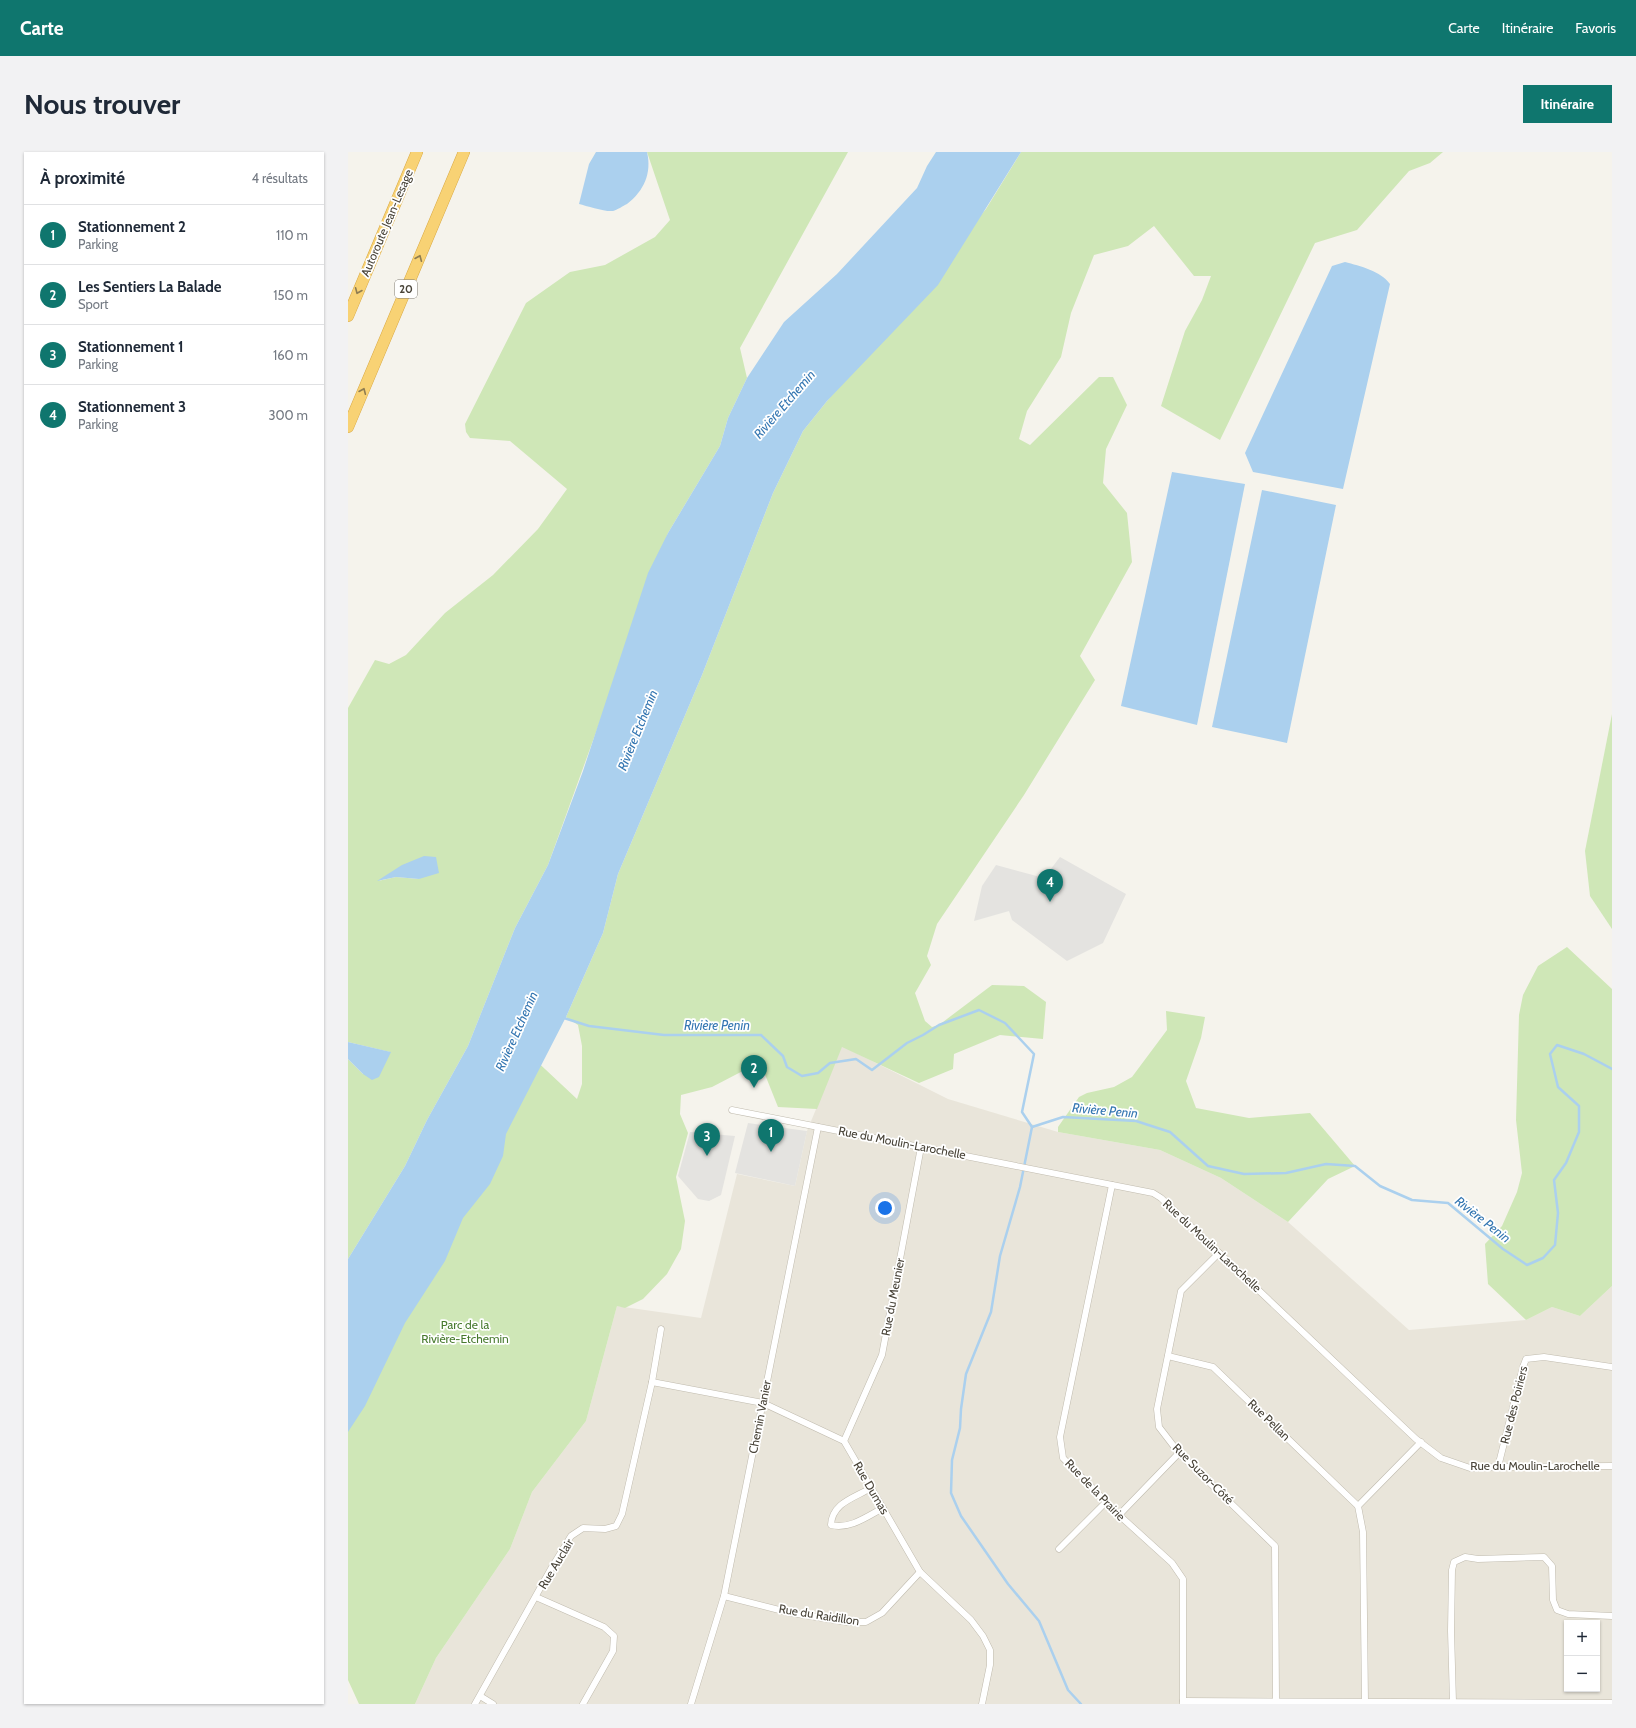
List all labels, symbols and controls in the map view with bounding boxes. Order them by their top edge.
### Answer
text: Carte [20,17,64,40]
text: Carte [1448,19,1480,37]
text: Itinéraire [1502,19,1553,37]
text: Favoris [1575,19,1616,37]
button: Itinéraire [1523,85,1612,123]
text: Nous trouver [24,87,180,121]
street label: Autoroute Jean-Lesage [357,167,416,279]
text: À proximité [40,168,125,188]
text: 4 résultats [252,170,308,186]
text: Stationnement 2 [78,218,186,236]
text: 1 [51,227,55,243]
text: 110 m [276,227,308,243]
text: Parking [78,236,118,252]
one-way arrow [415,255,423,262]
text: Les Sentiers La Balade [78,278,222,296]
road number: 20 [395,280,417,298]
text: 2 [50,287,56,303]
text: 150 m [273,287,308,303]
one-way arrow [355,288,363,295]
text: Sport [78,296,108,312]
text: Stationnement 1 [78,338,184,356]
text: 3 [49,347,57,363]
text: 160 m [273,347,308,363]
text: Parking [78,356,118,372]
water label: Rivière Etchemin [750,367,818,441]
one-way arrow [358,387,366,395]
text: Stationnement 3 [78,398,186,416]
text: 4 [49,407,57,423]
text: 300 m [268,407,308,423]
text: Parking [78,416,118,432]
water label: Rivière Etchemin [614,687,660,773]
pin: 4 [1037,869,1063,902]
water label: Rivière Etchemin [491,989,541,1073]
water label: Rivière Penin [684,1017,750,1033]
pin: 2 [741,1055,767,1088]
water label: Rivière Penin [1071,1099,1139,1121]
pin: 1 [758,1119,784,1152]
pin: 3 [694,1123,720,1156]
street label: Rue du Moulin-Larochelle [837,1123,967,1162]
water label: Rivière Penin [1452,1192,1514,1246]
street label: Rue du Moulin-Larochelle [1160,1196,1265,1295]
your location [875,1198,895,1218]
street label: Rue du Meunier [878,1256,907,1337]
park label: Parc de la Rivière-Etchemin [421,1317,509,1346]
street label: Rue des Poiriers [1497,1364,1530,1445]
street label: Chemin Vanier [745,1379,774,1455]
street label: Rue Pellan [1245,1396,1294,1444]
street label: Rue Suzor-Côté [1170,1440,1237,1507]
street label: Rue de la Prairie [1062,1456,1129,1524]
street label: Rue du Moulin-Larochelle [1470,1458,1600,1473]
street label: Rue Dumas [850,1459,893,1517]
street label: Rue Auclair [535,1536,577,1592]
street label: Rue du Raidillon [778,1601,861,1628]
map controls [1564,1620,1600,1692]
button: + [1564,1620,1600,1656]
button: − [1564,1656,1600,1692]

